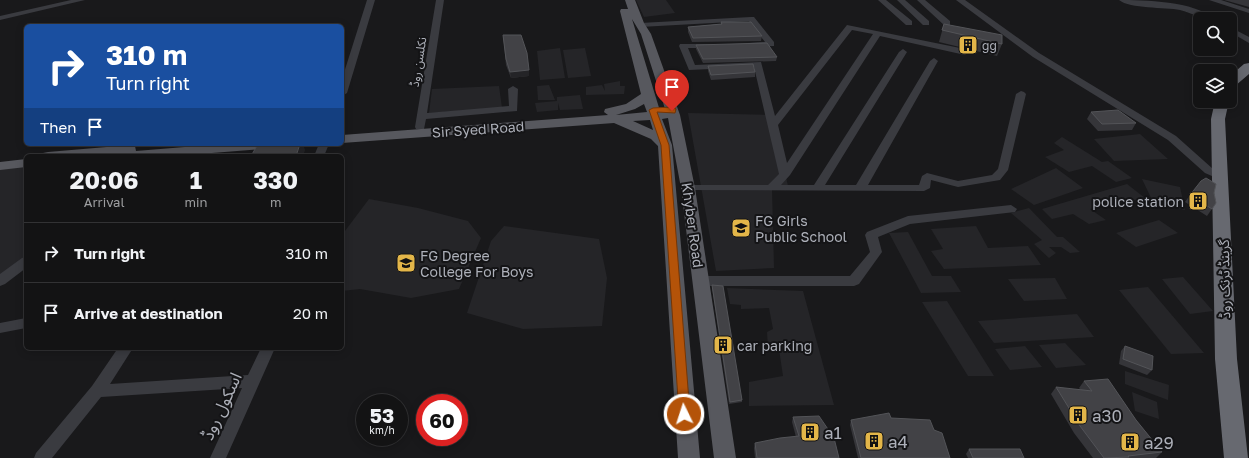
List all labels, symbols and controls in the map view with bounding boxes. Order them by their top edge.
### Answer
map controls [1193,12,1237,108]
button: search [1193,12,1237,56]
building icon: gg [957,34,979,56]
street label: نکلسن روڈ [407,36,429,88]
text: 310 m [106,38,187,71]
place label: gg [982,38,997,53]
icon: right [40,40,92,92]
button: layers [1193,64,1237,108]
pin [655,70,689,111]
text: Turn right [106,72,190,94]
icon: arrive [661,76,683,98]
icon: arrive [84,116,106,138]
street label: Sir Syed Road [431,117,525,141]
text: Then [40,118,76,136]
text: 20:06 [70,165,139,194]
text: 1 [190,165,202,194]
text: 330 [253,165,298,194]
street label: Khyber Road [679,181,707,269]
building icon: police station [1187,190,1209,212]
place label: police station [1092,193,1184,210]
text: Arrival [84,194,125,210]
text: min [184,194,207,210]
text: m [270,194,281,210]
place label: FG Girls Public School [755,212,847,245]
school or university icon: FG Girls Public School [730,217,752,239]
street label: گرینڈ ٹرنک روڈ [1215,239,1234,319]
icon: right [40,242,62,264]
text: Turn right [74,244,145,262]
text: 310 m [286,244,328,262]
place label: FG Degree College For Boys [420,247,533,280]
school or university icon: FG Degree College For Boys [395,252,417,274]
icon: arrive [40,302,62,324]
text: Arrive at destination [74,304,223,322]
text: 20 m [293,304,328,322]
building icon: car parking [712,334,734,356]
place label: car parking [737,337,812,354]
street label: اسکول روڈ [196,369,247,444]
position arrow [663,393,705,435]
speed limit sign: 60 [416,394,468,446]
text: 53 [370,403,394,427]
building icon: a30 [1067,404,1089,426]
place label: a30 [1092,405,1122,426]
building icon: a1 [799,421,821,443]
place label: a1 [824,422,842,443]
text: km/h [369,424,395,436]
building icon: a4 [863,430,885,452]
place label: a4 [888,431,908,452]
building icon: a29 [1119,431,1141,453]
place label: a29 [1144,432,1174,453]

